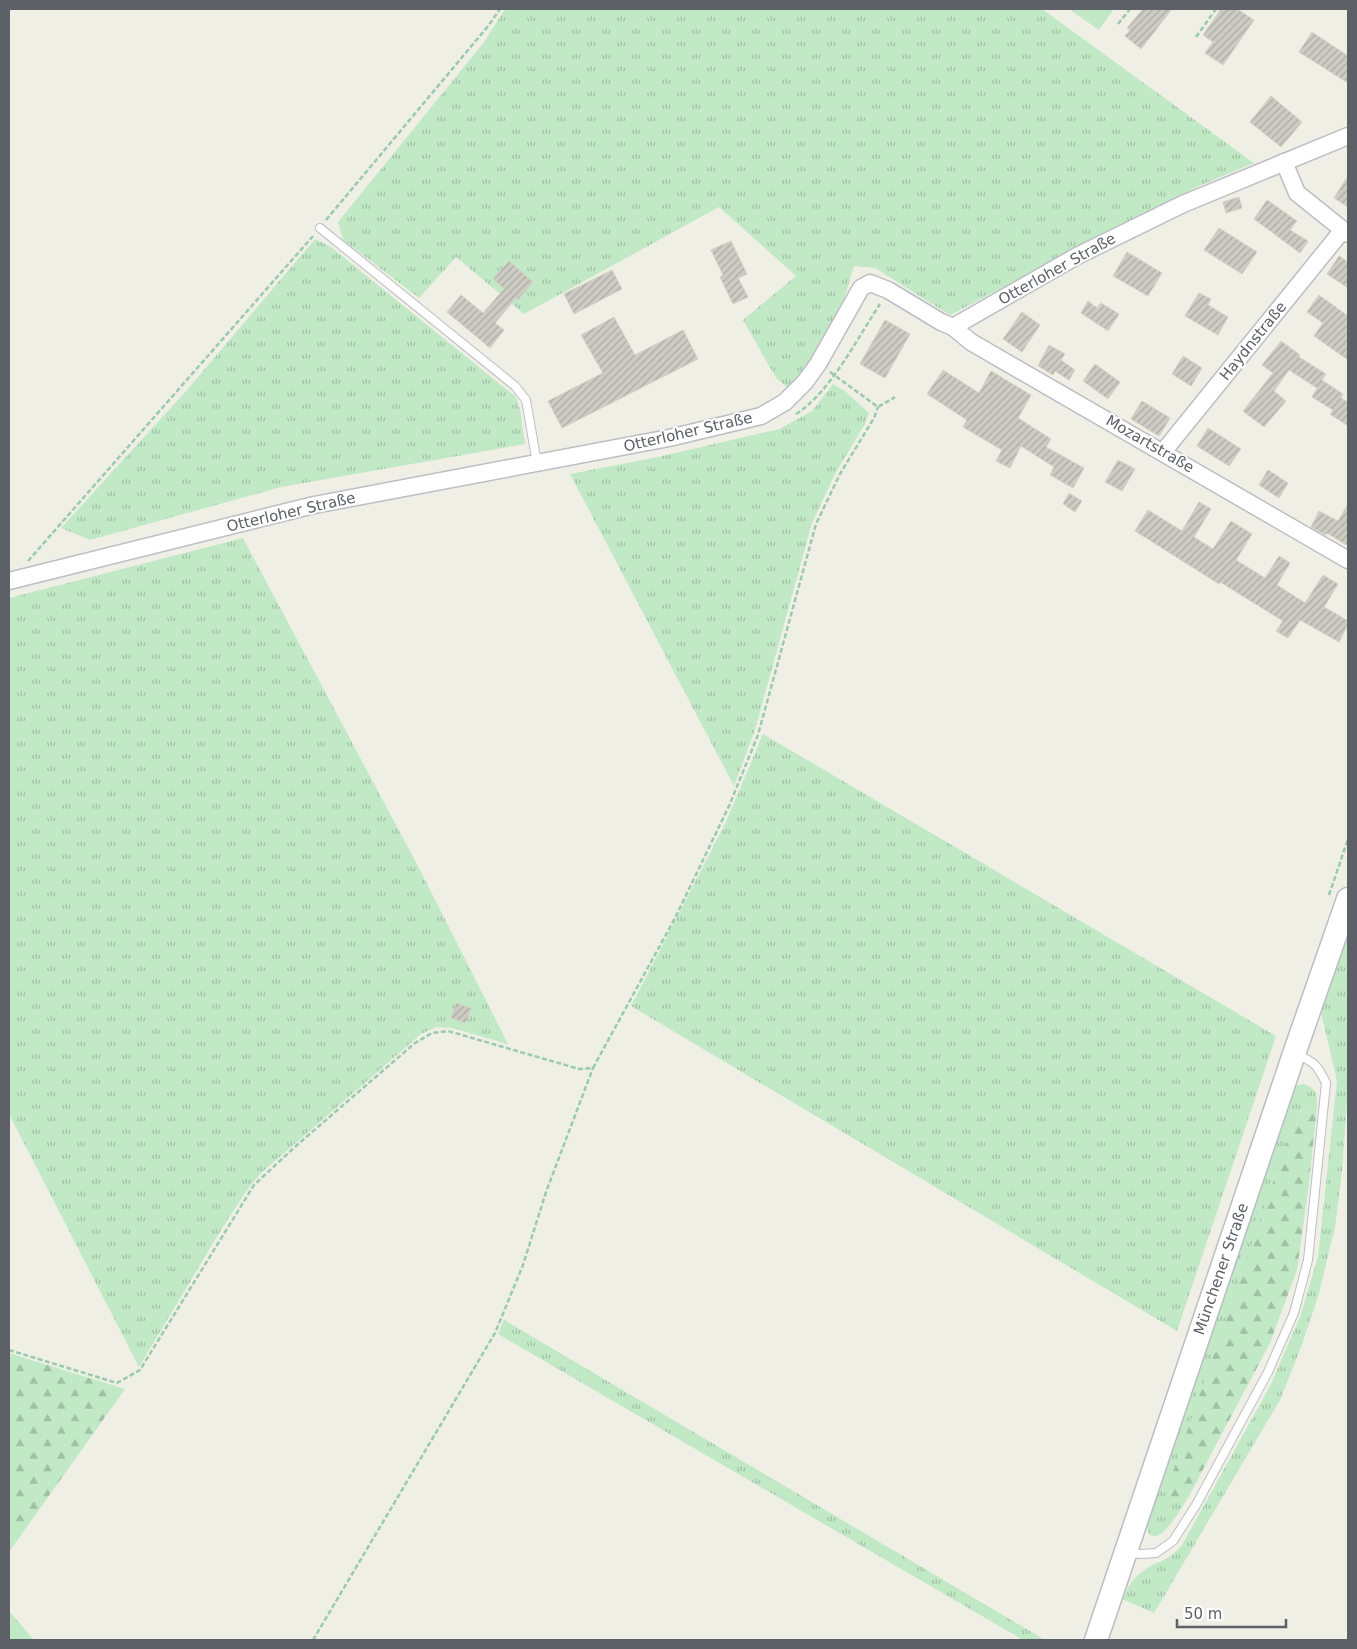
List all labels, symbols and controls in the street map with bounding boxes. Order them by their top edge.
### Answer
street label: Otterloher Straße [995,229,1119,309]
street label: Haydnstraße [1216,298,1290,384]
street label: Otterloher Straße [622,408,754,456]
street label: Mozartstraße [1103,411,1197,477]
street label: Otterloher Straße [225,488,357,536]
street label: Münchener Straße [1190,1201,1252,1337]
scale bar [1177,1596,1286,1628]
text: 50 m [1184,1605,1222,1623]

